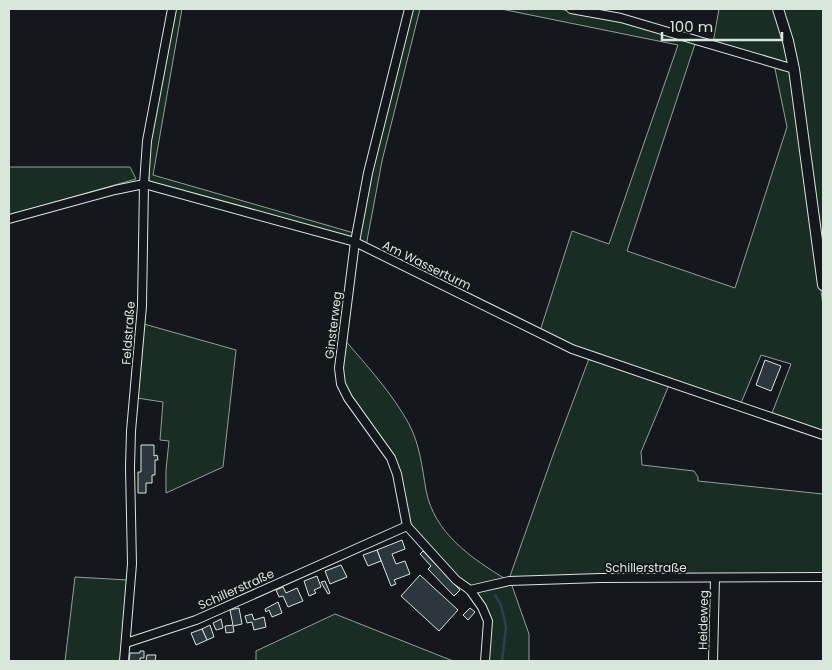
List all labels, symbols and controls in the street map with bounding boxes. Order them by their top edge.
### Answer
scale bar [662,10,782,42]
text: 100 m [670,16,713,37]
street label: Am Wasserturm [380,236,474,294]
street label: Ginsterweg [320,290,346,360]
street label: Feldstraße [117,301,139,365]
street label: Schillerstraße [605,559,687,576]
street label: Schillerstraße [195,565,277,613]
street label: Heideweg [694,590,712,650]

